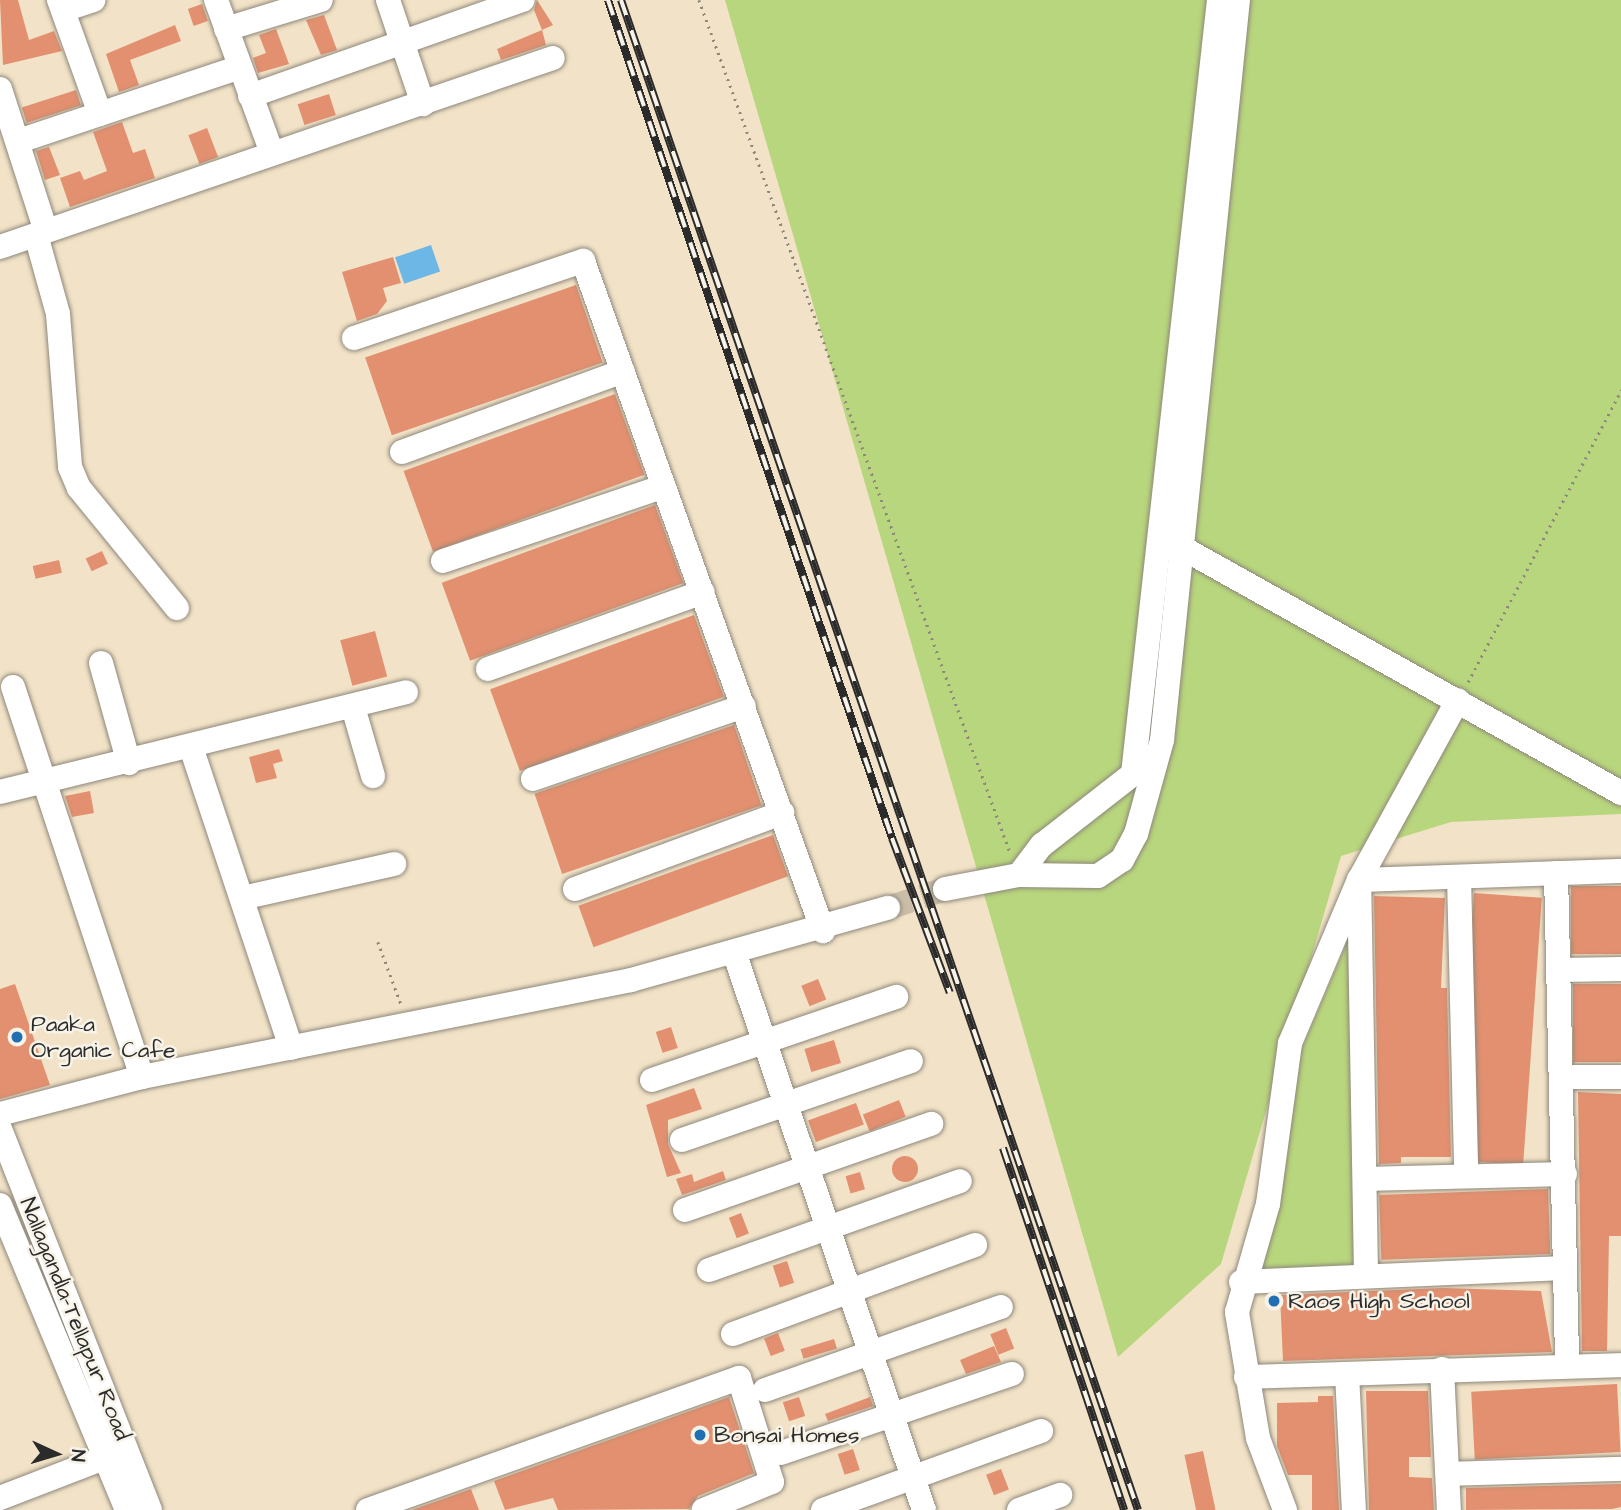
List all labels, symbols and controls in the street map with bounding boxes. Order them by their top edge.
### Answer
place label: Paaka Organic Cafe [31,1010,175,1064]
marker: Paaka Organic Cafe [9,1029,25,1045]
street label: Nallagandla-Tellapur Road [14,1194,136,1444]
place label: Raos High School [1288,1287,1470,1315]
marker: Raos High School [1266,1293,1282,1309]
north arrow [21,1419,91,1489]
place label: Bonsai Homes [714,1421,859,1449]
marker: Bonsai Homes [692,1427,708,1443]
text: N [64,1449,91,1462]

